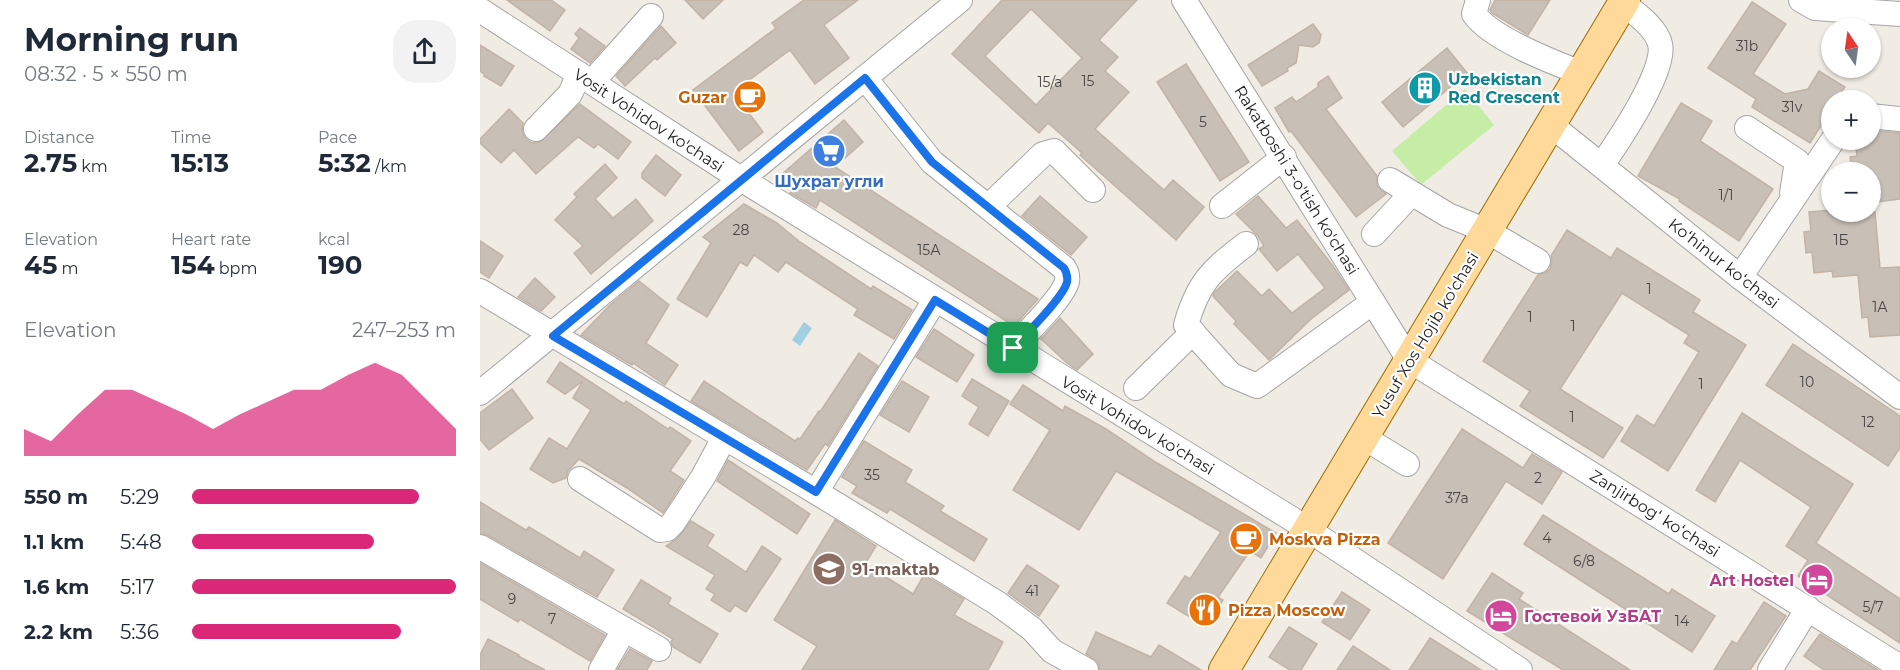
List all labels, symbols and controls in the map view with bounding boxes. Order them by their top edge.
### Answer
north arrow [1821,18,1881,78]
map controls [1821,18,1881,222]
text: Morning run [24,19,239,59]
button: share [393,20,456,83]
house number: 31b [1736,37,1758,55]
text: 08:32 · 5 × 550 m [24,62,188,86]
street label: Vosit Vohidov ko'chasi [570,65,727,176]
building icon: Uzbekistan Red Crescent [1407,70,1443,106]
place label: Uzbekistan Red Crescent [1448,70,1560,107]
house number: 15 [1082,72,1095,90]
house number: 15/a [1038,73,1062,91]
cafe icon: Guzar [732,79,768,115]
street label: Rakatboshi 3-o'tish ko'chasi [1230,82,1363,278]
place label: Guzar [678,88,727,107]
button: + [1821,90,1881,150]
house number: 31v [1782,98,1803,116]
house number: 5 [1199,113,1207,131]
text: Distance [24,128,94,147]
text: Time [171,128,211,147]
text: Pace [318,128,357,147]
supermarket icon: Шухрат угли [811,133,847,169]
text: 2.75 [24,147,77,179]
text: 15:13 [171,147,229,179]
text: 5:32 [318,147,371,179]
text: km [77,157,108,176]
text: /km [371,157,407,176]
button: − [1821,162,1881,222]
place label: Шухрат угли [774,172,884,191]
house number: 1/1 [1718,186,1734,204]
street label: Ko‘hinur ko‘chasi [1665,214,1783,312]
house number: 28 [733,221,750,239]
text: Elevation [24,230,98,249]
text: Heart rate [171,230,251,249]
text: kcal [318,230,350,249]
house number: 1Б [1833,231,1849,249]
house number: 15А [917,241,941,259]
text: 45 [24,249,57,281]
text: 154 [171,249,215,281]
text: 190 [318,249,362,281]
street label: Yusuf Xos Hojib ko'chasi [1368,249,1483,422]
text: m [57,259,79,278]
text: bpm [215,259,257,278]
house number: 1 [1646,280,1652,298]
house number: 1А [1872,298,1888,316]
house number: 1 [1527,308,1533,326]
house number: 1 [1570,317,1576,335]
text: Elevation [24,318,116,342]
text: 247–253 m [352,318,456,342]
pin [987,322,1038,373]
icon: arrive [996,331,1029,364]
street label: Vosit Vohidov ko'chasi [1058,372,1218,479]
house number: 10 [1800,373,1814,391]
house number: 1 [1698,375,1704,393]
house number: 1 [1569,408,1575,426]
house number: 12 [1861,413,1875,431]
house number: 35 [864,466,880,484]
street label: Zanjirbogʻ koʻchasi [1586,466,1723,561]
house number: 2 [1534,469,1542,487]
text: 550 m [24,485,88,509]
text: 5:29 [120,485,159,509]
house number: 37a [1445,489,1469,507]
cafe icon: Moskva Pizza [1228,521,1264,557]
house number: 4 [1542,529,1552,547]
text: 1.1 km [24,530,84,554]
text: 5:48 [120,530,162,554]
place label: Moskva Pizza [1269,530,1381,549]
school or university icon: 91-maktab [811,551,847,587]
house number: 6/8 [1573,552,1595,570]
place label: 91-maktab [852,560,939,579]
hotel icon: Art Hostel [1799,562,1835,598]
place label: Art Hostel [1709,571,1794,590]
text: 1.6 km [24,575,89,599]
text: 5:17 [120,575,155,599]
house number: 41 [1025,582,1039,600]
house number: 9 [508,590,516,608]
restaurant icon: Pizza Moscow [1187,592,1223,628]
hotel icon: Гостевой УзБАТ [1483,598,1519,634]
house number: 5/7 [1862,598,1884,616]
place label: Pizza Moscow [1228,601,1345,620]
place label: Гостевой УзБАТ [1524,607,1661,626]
house number: 7 [548,610,556,628]
house number: 14 [1675,612,1690,630]
text: 2.2 km [24,620,93,644]
text: 5:36 [120,620,159,644]

